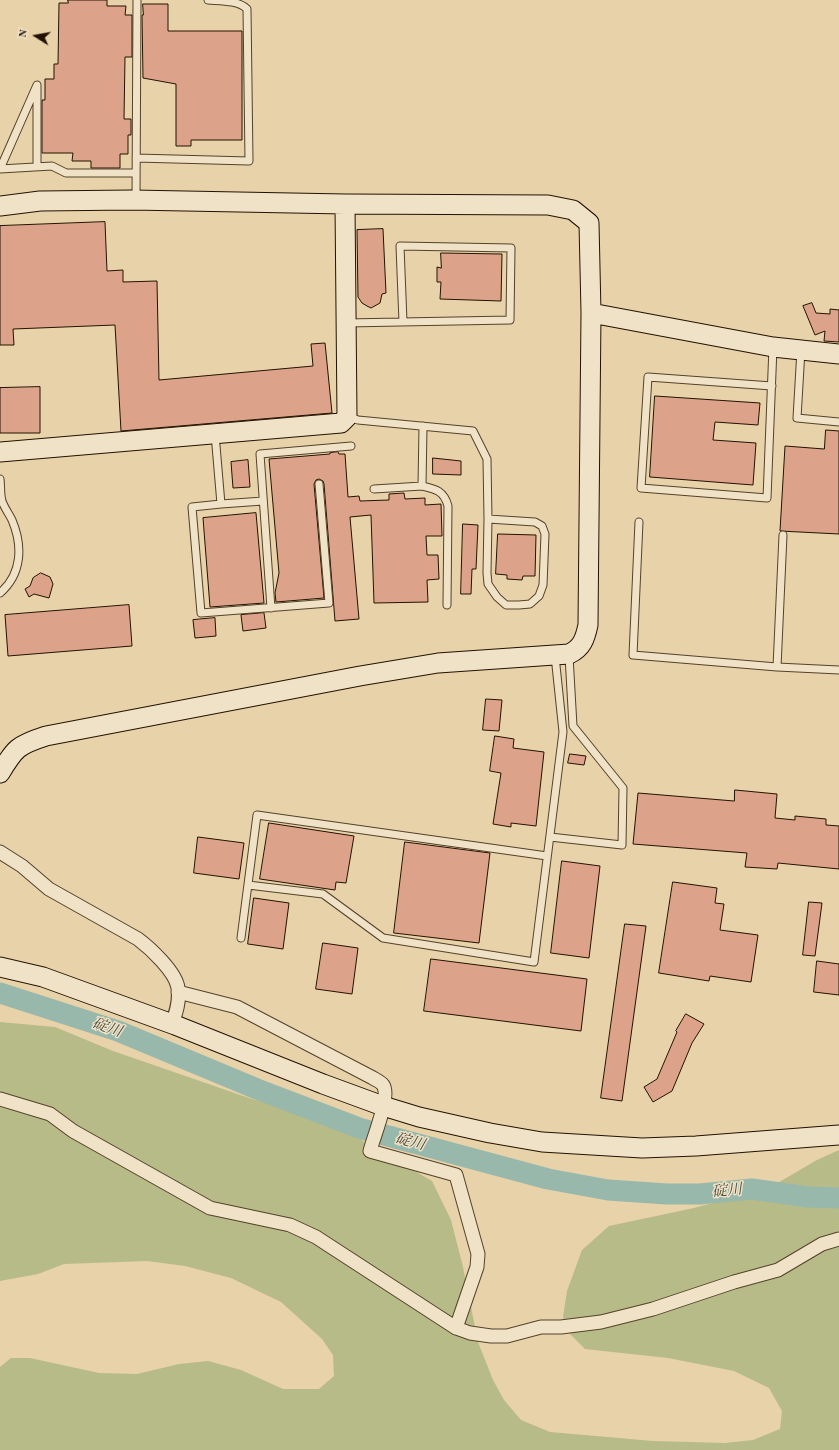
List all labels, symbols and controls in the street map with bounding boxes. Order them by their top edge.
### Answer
north arrow [16,16,56,56]
text: N [18,28,30,39]
water label: 碇川 [90,1015,124,1041]
water label: 碇川 [393,1129,427,1155]
water label: 碇川 [711,1180,743,1202]

